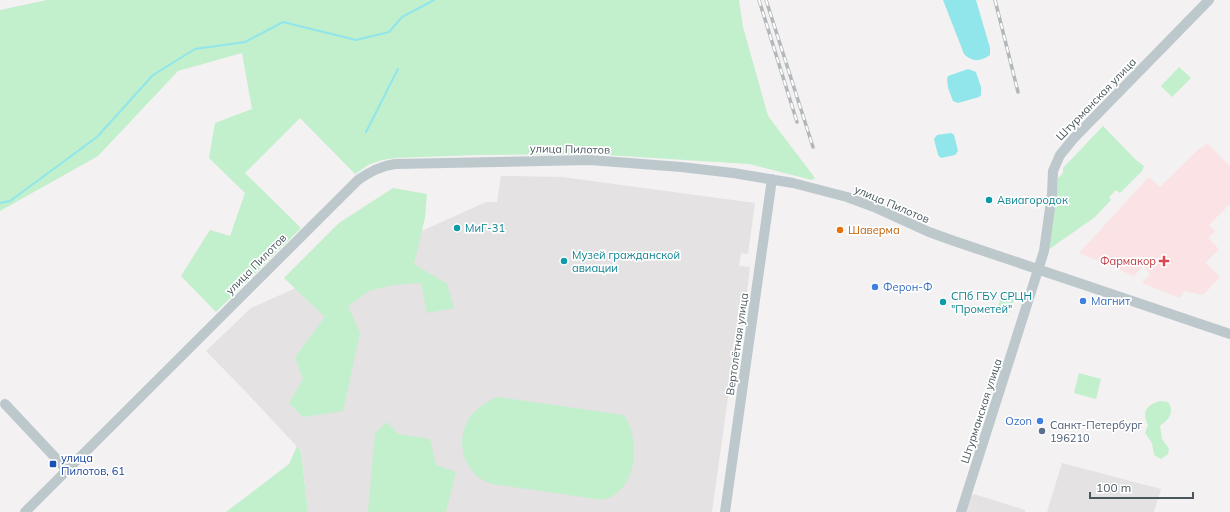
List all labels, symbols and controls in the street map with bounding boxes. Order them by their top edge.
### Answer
street label: Штурманская улица [1053,55,1139,143]
street label: улица Пилотов [530,141,610,157]
street label: улица Пилотов [852,182,932,226]
place label: Авиагородок [997,193,1068,207]
marker: Авиагородок [984,195,994,205]
place label: МиГ-31 [465,221,505,235]
marker: МиГ-31 [452,223,462,233]
place label: Шаверма [848,223,900,237]
marker: Шаверма [835,225,845,235]
street label: улица Пилотов [223,231,289,297]
place label: Музей гражданской авиации [572,248,680,275]
place label: Фармакор [1100,254,1156,268]
marker: Музей гражданской авиации [559,256,569,266]
marker: Фармакор [1159,256,1169,266]
place label: Ферон-Ф [883,280,933,294]
marker: Ферон-Ф [870,282,880,292]
place label: СПб ГБУ СРЦН "Прометей" [951,289,1032,316]
street label: Вертолётная улица [723,292,751,396]
place label: Магнит [1091,294,1130,308]
marker: Магнит [1078,296,1088,306]
marker: СПб ГБУ СРЦН "Прометей" [938,297,948,307]
street label: Штурманская улица [957,357,1005,465]
place label: Ozon [1005,414,1032,428]
marker: Ozon [1035,416,1045,426]
place label: Санкт-Петербург 196210 [1050,418,1143,445]
marker: Санкт-Петербург 196210 [1037,426,1047,436]
place label: улица Пилотов, 61 [61,451,125,478]
marker: улица Пилотов, 61 [48,459,58,469]
scale bar [1090,474,1193,500]
text: 100 m [1096,480,1131,495]

